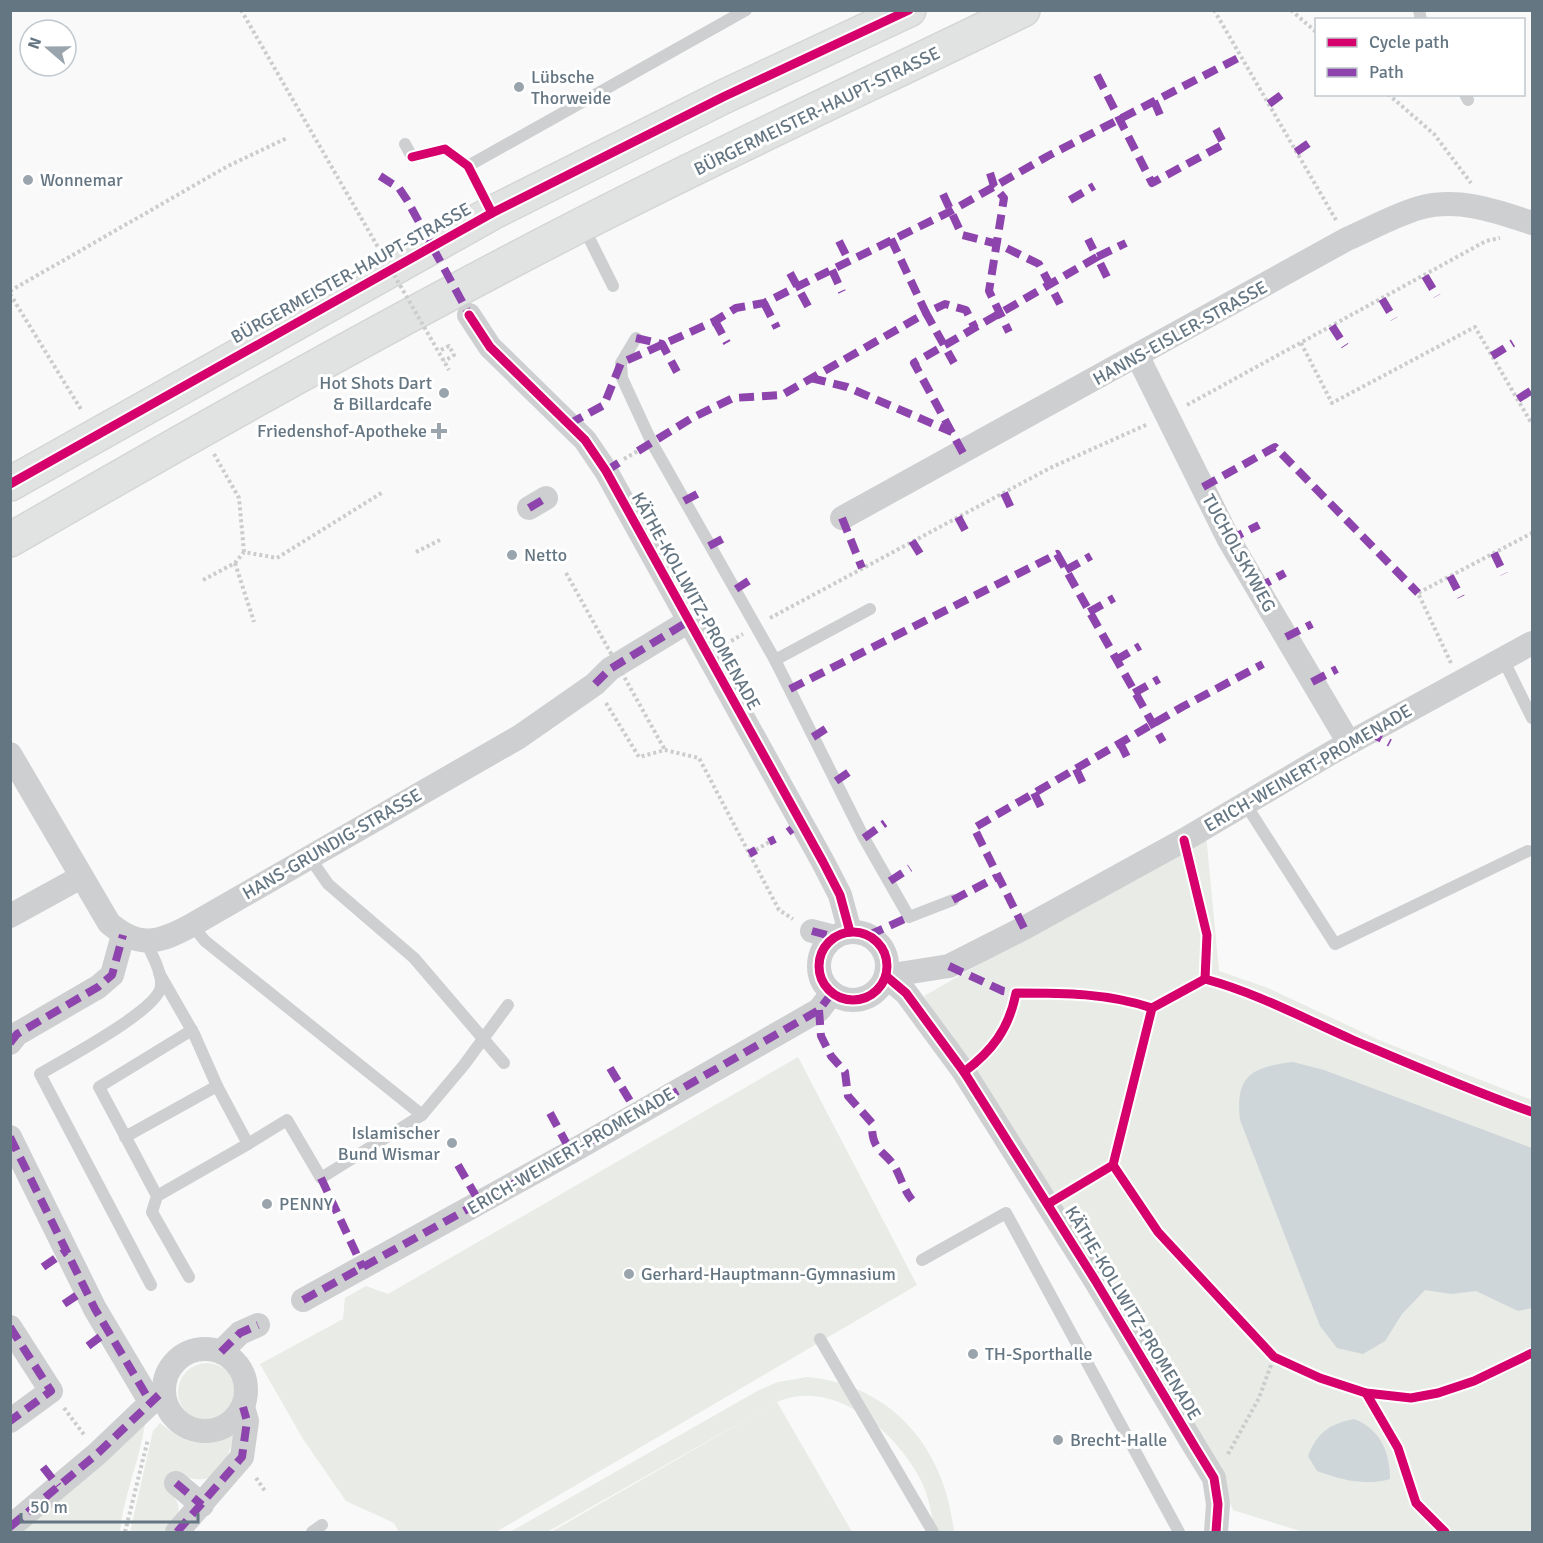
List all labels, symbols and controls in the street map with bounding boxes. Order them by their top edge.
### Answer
north arrow [18,18,78,78]
legend [1315,18,1525,96]
text: Cycle path [1369,31,1449,53]
text: N [24,35,46,52]
street label: BÜRGERMEISTER-HAUPT-STRASSE [690,42,944,180]
text: Path [1369,61,1404,83]
place label: Lübsche Thorweide [531,66,611,109]
marker: Lübsche Thorweide [512,80,526,94]
place label: Wonnemar [40,169,123,191]
marker: Wonnemar [21,173,35,187]
street label: BÜRGERMEISTER-HAUPT-STRASSE [227,198,475,348]
street label: HANNS-EISLER-STRASSE [1089,276,1271,390]
place label: Hot Shots Dart & Billardcafe [319,372,432,415]
marker: Hot Shots Dart & Billardcafe [437,386,451,400]
place label: Friedenshof-Apotheke [257,420,427,442]
marker: Friedenshof-Apotheke [432,424,446,438]
street label: KÄTHE-KOLLWITZ-PROMENADE [627,488,765,714]
street label: TUCHOLSKYWEG [1197,490,1281,616]
place label: Netto [524,544,567,566]
marker: Netto [505,548,519,562]
street label: ERICH-WEINERT-PROMENADE [1200,699,1416,837]
street label: HANS-GRUNDIG-STRASSE [238,784,426,904]
street label: ERICH-WEINERT-PROMENADE [463,1082,679,1220]
place label: Islamischer Bund Wismar [338,1122,440,1165]
marker: Islamischer Bund Wismar [445,1136,459,1150]
place label: PENNY [279,1193,333,1215]
marker: PENNY [260,1197,274,1211]
street label: KÄTHE-KOLLWITZ-PROMENADE [1060,1202,1206,1424]
place label: Gerhard-Hauptmann-Gymnasium [641,1263,896,1285]
marker: Gerhard-Hauptmann-Gymnasium [622,1267,636,1281]
place label: TH-Sporthalle [985,1343,1093,1365]
marker: TH-Sporthalle [966,1347,980,1361]
place label: Brecht-Halle [1070,1429,1167,1451]
marker: Brecht-Halle [1051,1433,1065,1447]
scale bar [21,1486,198,1524]
text: 50 m [30,1496,68,1518]

